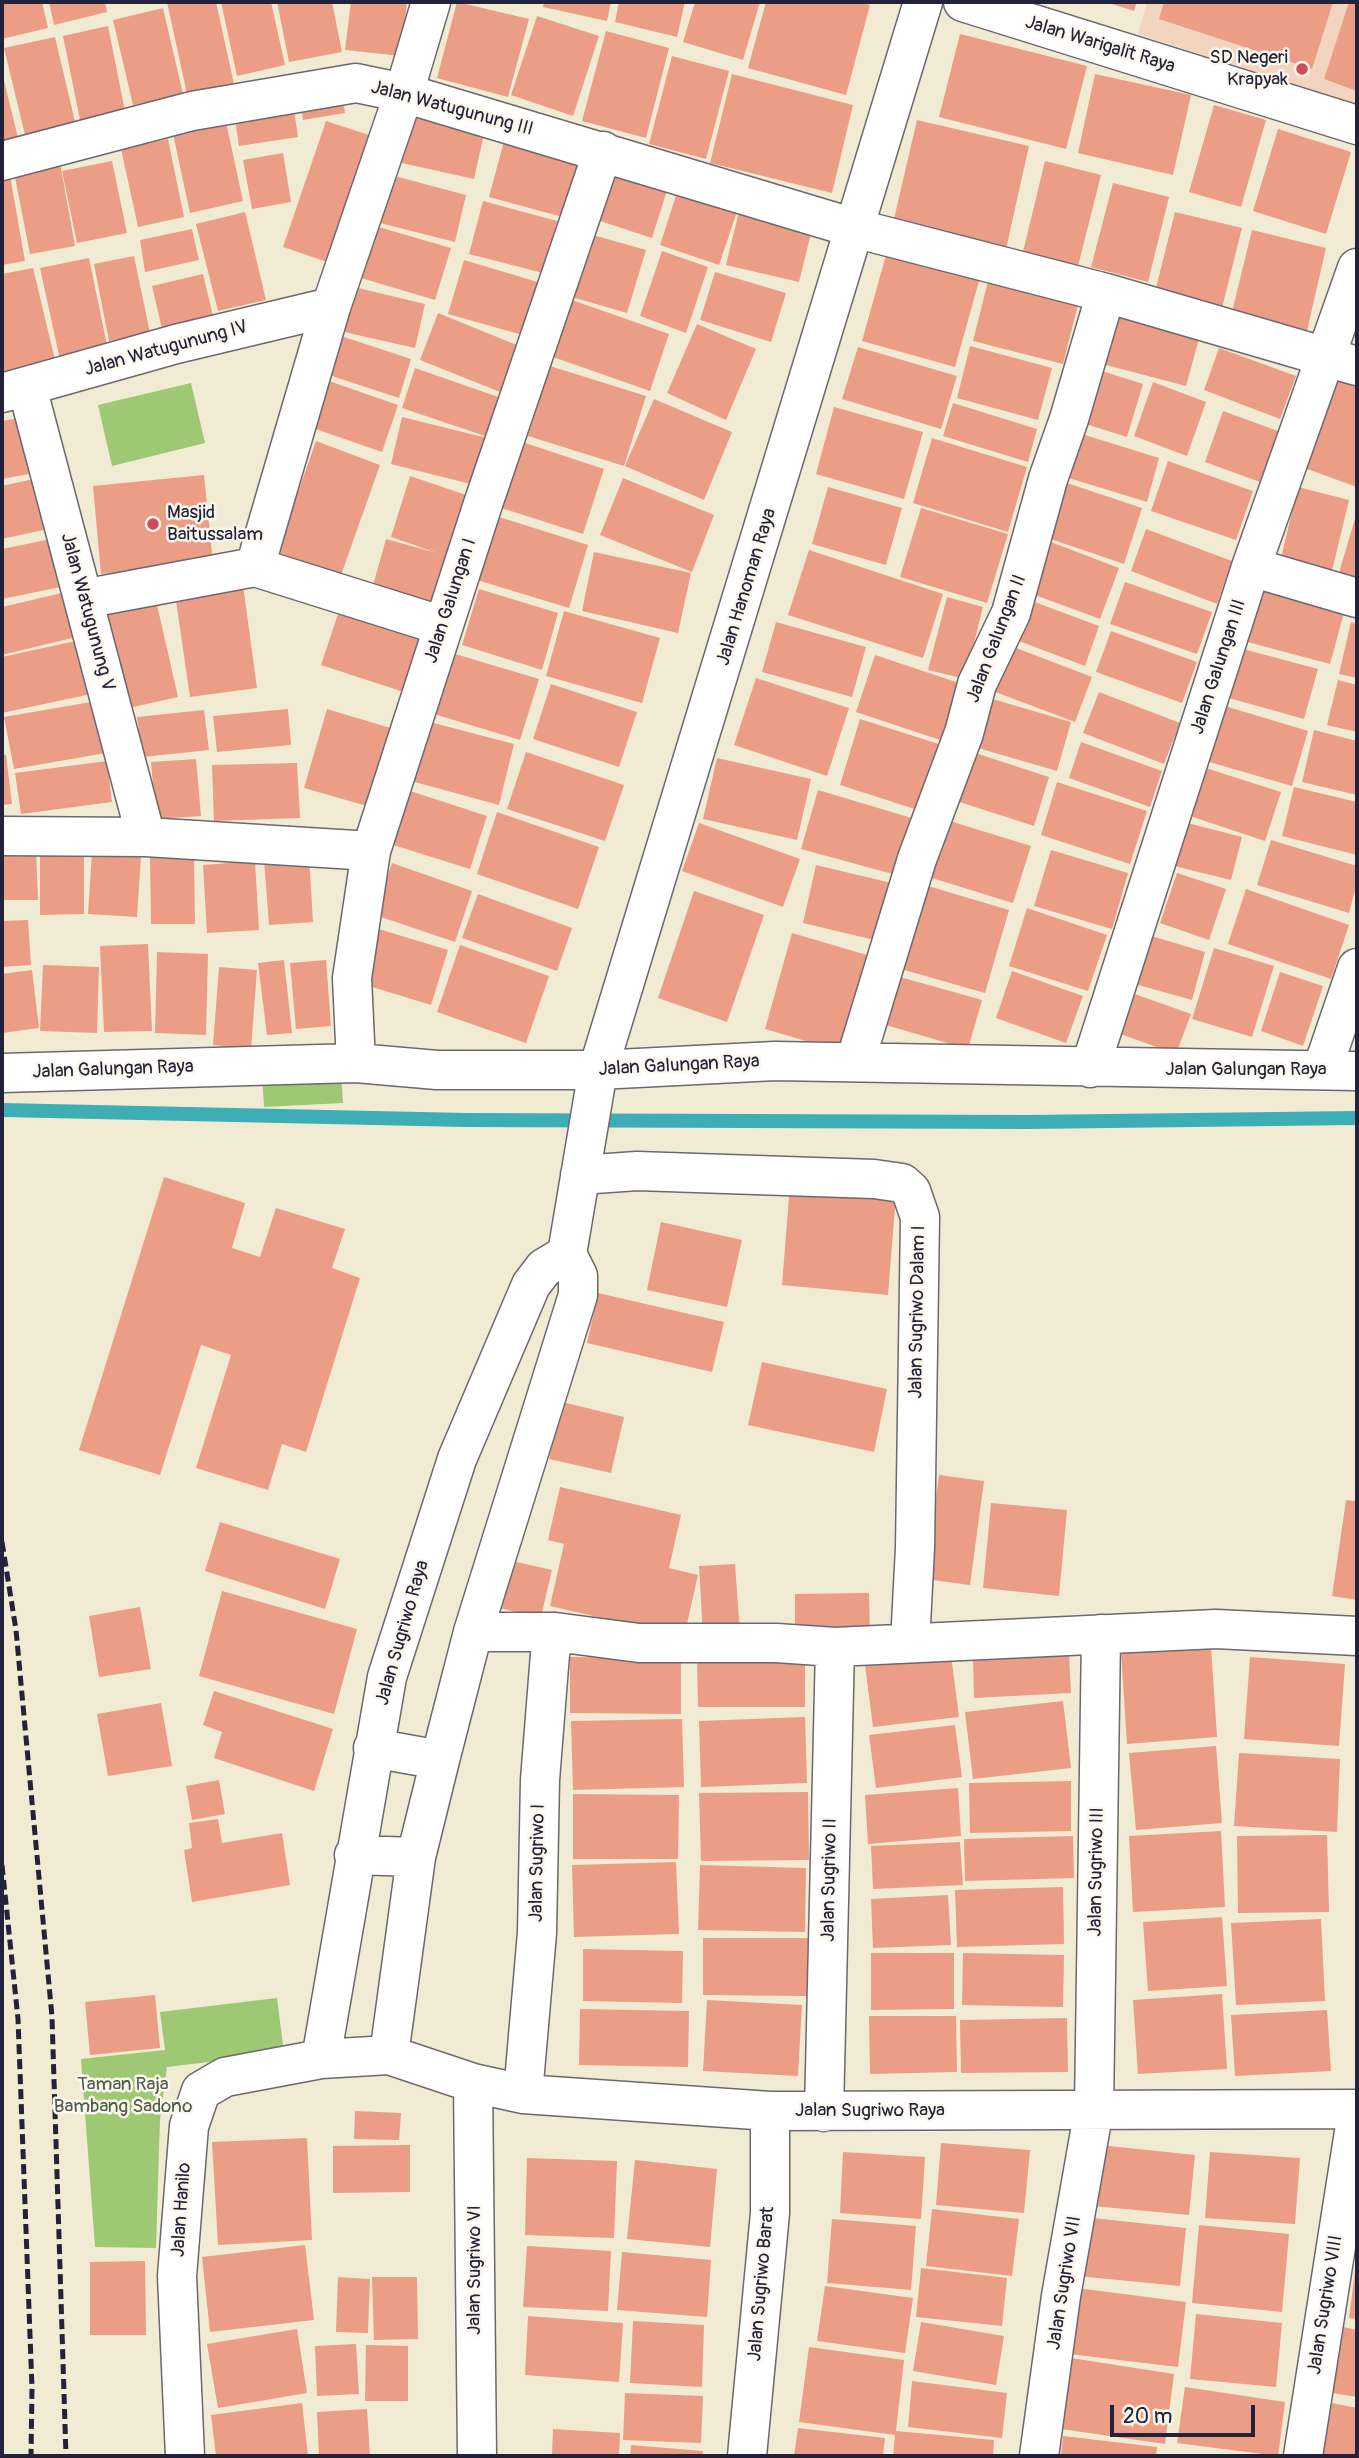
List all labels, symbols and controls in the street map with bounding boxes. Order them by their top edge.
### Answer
street label: Jalan Warigalit Raya [1022,11,1178,79]
place label: SD Negeri Krapyak [1210,47,1288,91]
marker: SD Negeri Krapyak [1294,61,1310,77]
street label: Jalan Watugunung III [368,76,536,142]
street label: Jalan Watugunung IV [82,316,250,382]
place label: Masjid Baitussalam [167,502,263,546]
street label: Jalan Hanoman Raya [712,506,782,668]
marker: Masjid Baitussalam [145,516,161,532]
street label: Jalan Watugunung V [55,531,119,693]
street label: Jalan Galungan I [420,536,482,666]
street label: Jalan Galungan II [962,572,1032,706]
street label: Jalan Galungan III [1186,597,1252,737]
street label: Jalan Galungan Raya [598,1050,760,1082]
street label: Jalan Galungan Raya [32,1056,194,1084]
street label: Jalan Galungan Raya [1165,1059,1327,1081]
street label: Jalan Sugriwo Dalam I [905,1225,931,1399]
street label: Jalan Sugriwo Raya [371,1558,435,1708]
street label: Jalan Sugriwo I [526,1804,550,1922]
street label: Jalan Sugriwo III [1084,1807,1110,1937]
street label: Jalan Sugriwo II [818,1818,842,1942]
park label: Taman Raja Bambang Sadono [54,2074,192,2118]
street label: Jalan Sugriwo Raya [795,2100,945,2122]
street label: Jalan Hanilo [167,2162,197,2258]
street label: Jalan Sugriwo VI [464,2205,486,2335]
street label: Jalan Sugriwo Barat [744,2206,780,2362]
street label: Jalan Sugriwo VII [1043,2214,1087,2352]
street label: Jalan Sugriwo VIII [1304,2234,1348,2376]
scale bar [1114,2392,1259,2436]
text: 20 m [1123,2403,1172,2430]

